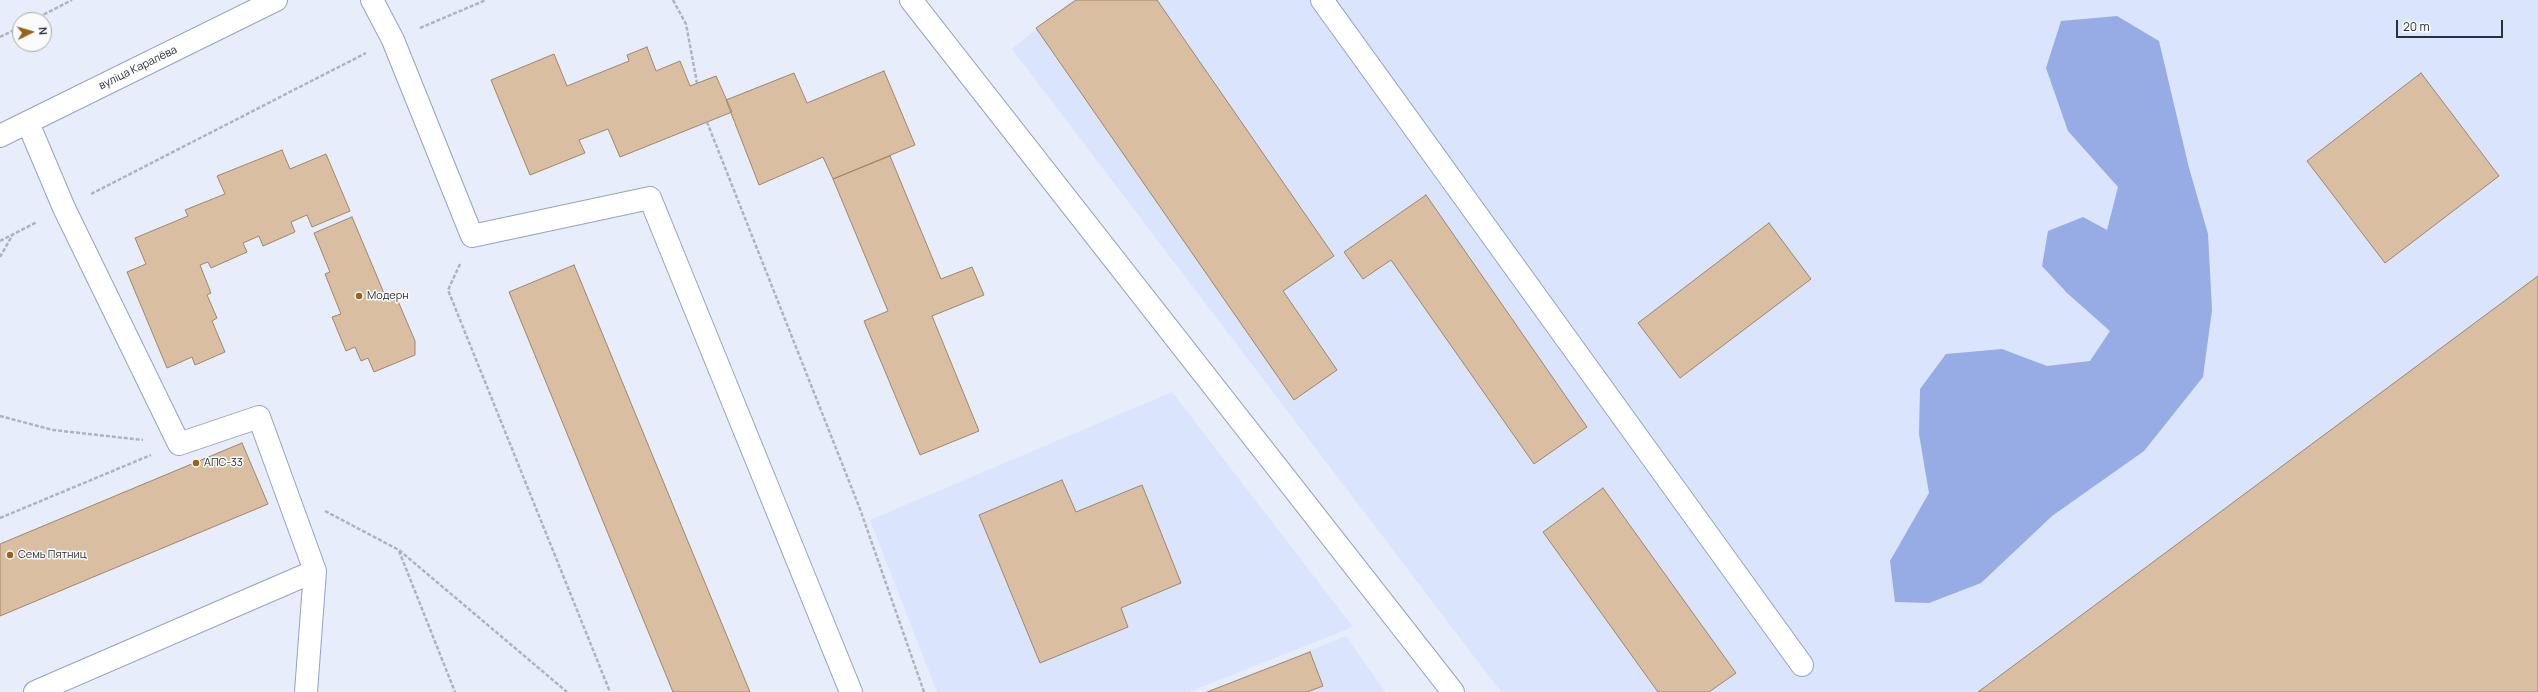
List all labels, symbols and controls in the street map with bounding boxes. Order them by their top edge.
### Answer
north arrow [12,12,52,52]
scale bar [2398,12,2505,38]
text: 20 m [2403,18,2430,35]
text: N [36,26,51,36]
street label: вуліца Каралёва [97,43,179,93]
place label: Модерн [367,289,409,303]
marker: Модерн [354,291,364,301]
place label: АПС-33 [204,456,243,470]
marker: АПС-33 [191,458,201,468]
place label: Семь Пятниц [18,548,87,562]
marker: Семь Пятниц [5,550,15,560]

